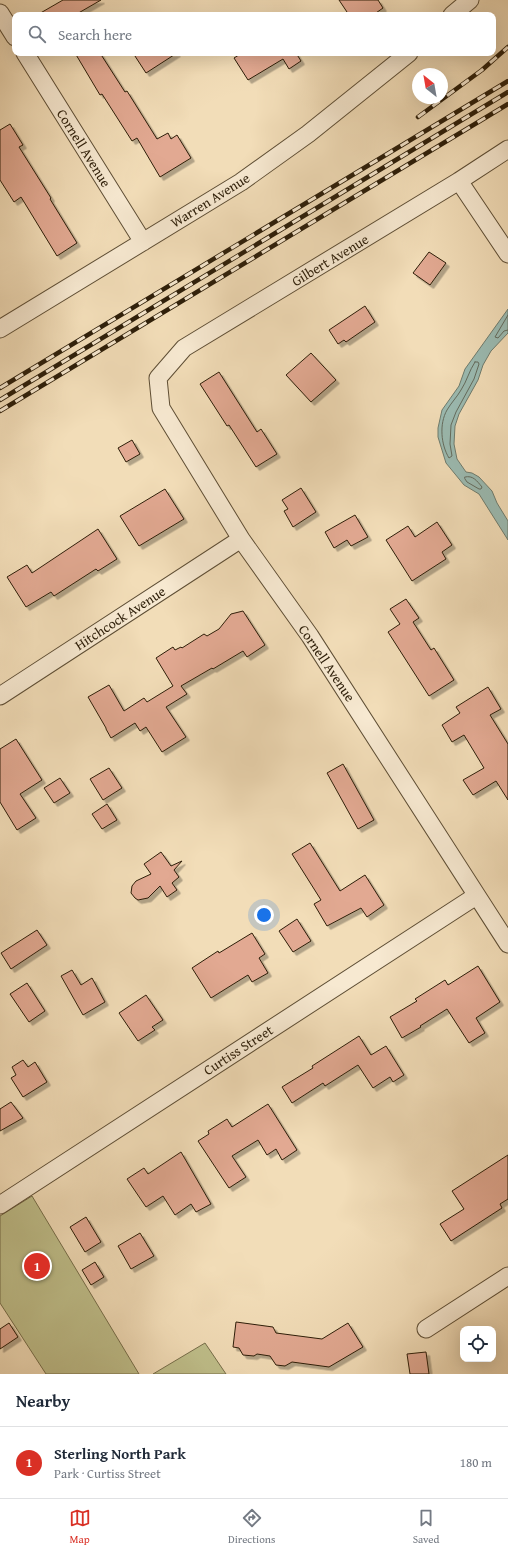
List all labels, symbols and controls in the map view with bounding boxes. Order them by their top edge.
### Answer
search box [12,12,496,56]
icon: search [26,23,48,45]
text: Search here [58,24,132,45]
north arrow [412,68,448,104]
street label: Cornell Avenue [52,105,116,191]
street label: Warren Avenue [167,167,254,232]
street label: Gilbert Avenue [288,229,373,291]
street label: Hitchcock Avenue [71,581,170,655]
street label: Cornell Avenue [294,621,360,706]
your location [254,905,274,925]
street label: Curtiss Street [199,1020,277,1080]
pin: 1 [24,1251,50,1281]
map controls [460,1326,496,1362]
button: locate [460,1326,496,1362]
text: Nearby [16,1388,70,1413]
text: Sterling North Park [54,1443,186,1464]
text: 1 [26,1453,32,1472]
text: 180 m [460,1453,492,1472]
text: Park · Curtiss Street [54,1464,161,1483]
tab: Map [69,1507,91,1547]
tab: Directions [228,1507,275,1547]
tab: Saved [413,1507,439,1547]

